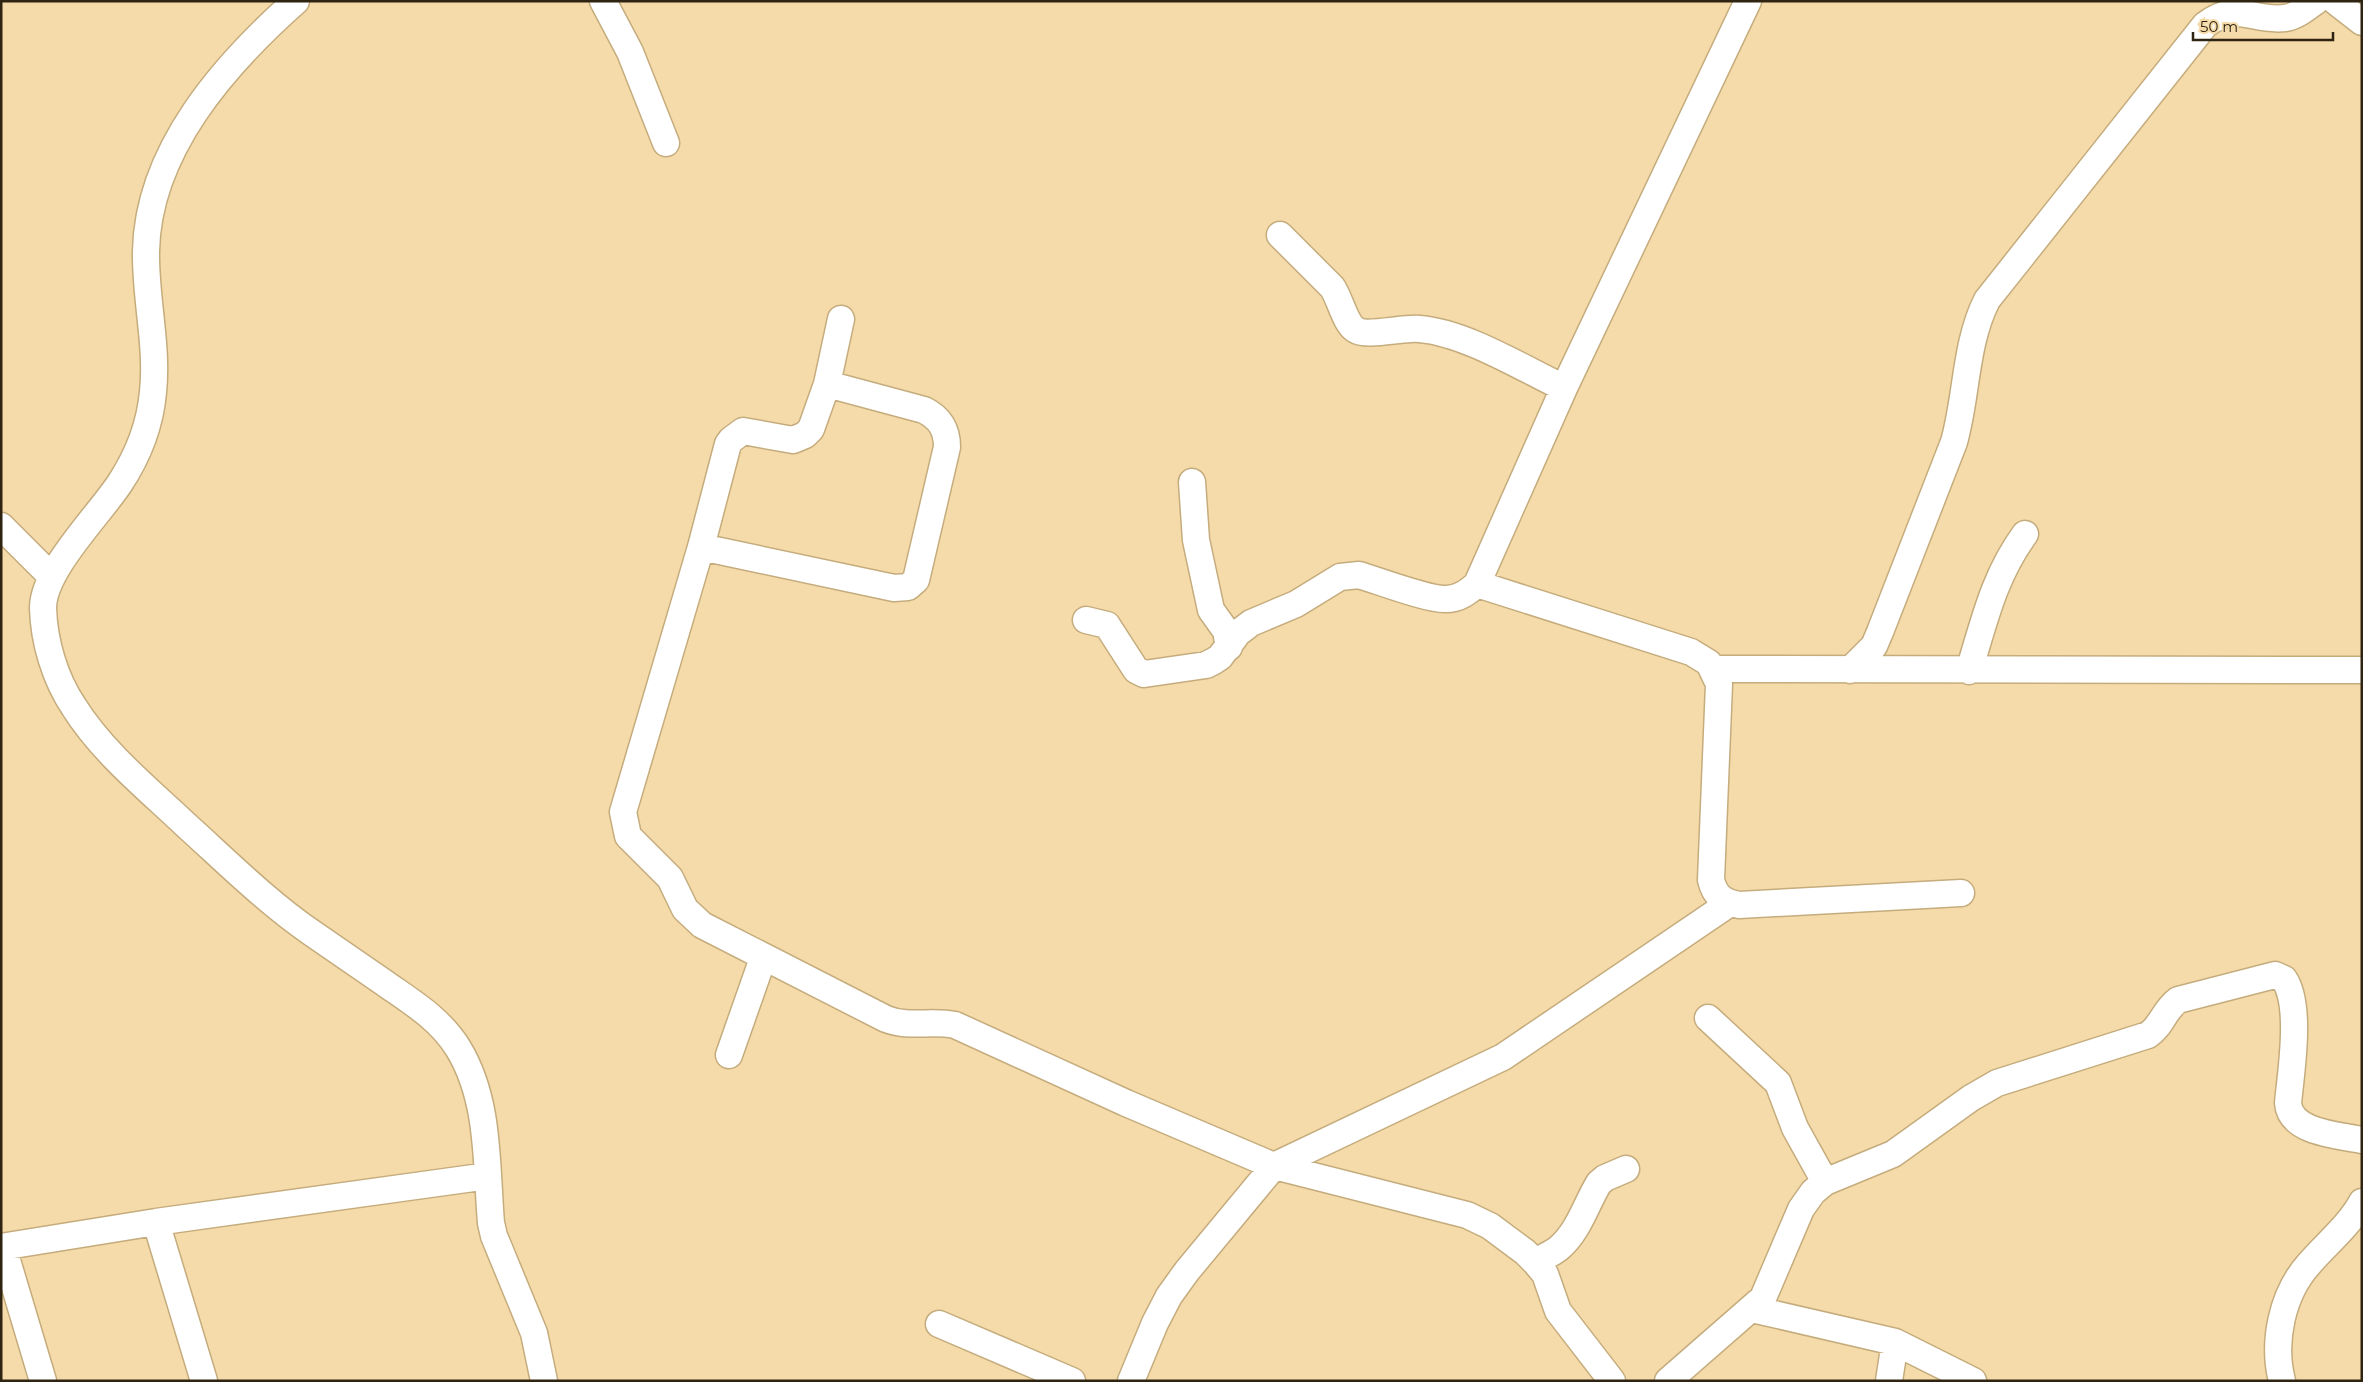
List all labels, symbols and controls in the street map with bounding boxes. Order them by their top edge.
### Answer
scale bar [2193,10,2333,42]
text: 50 m [2200,17,2238,36]

